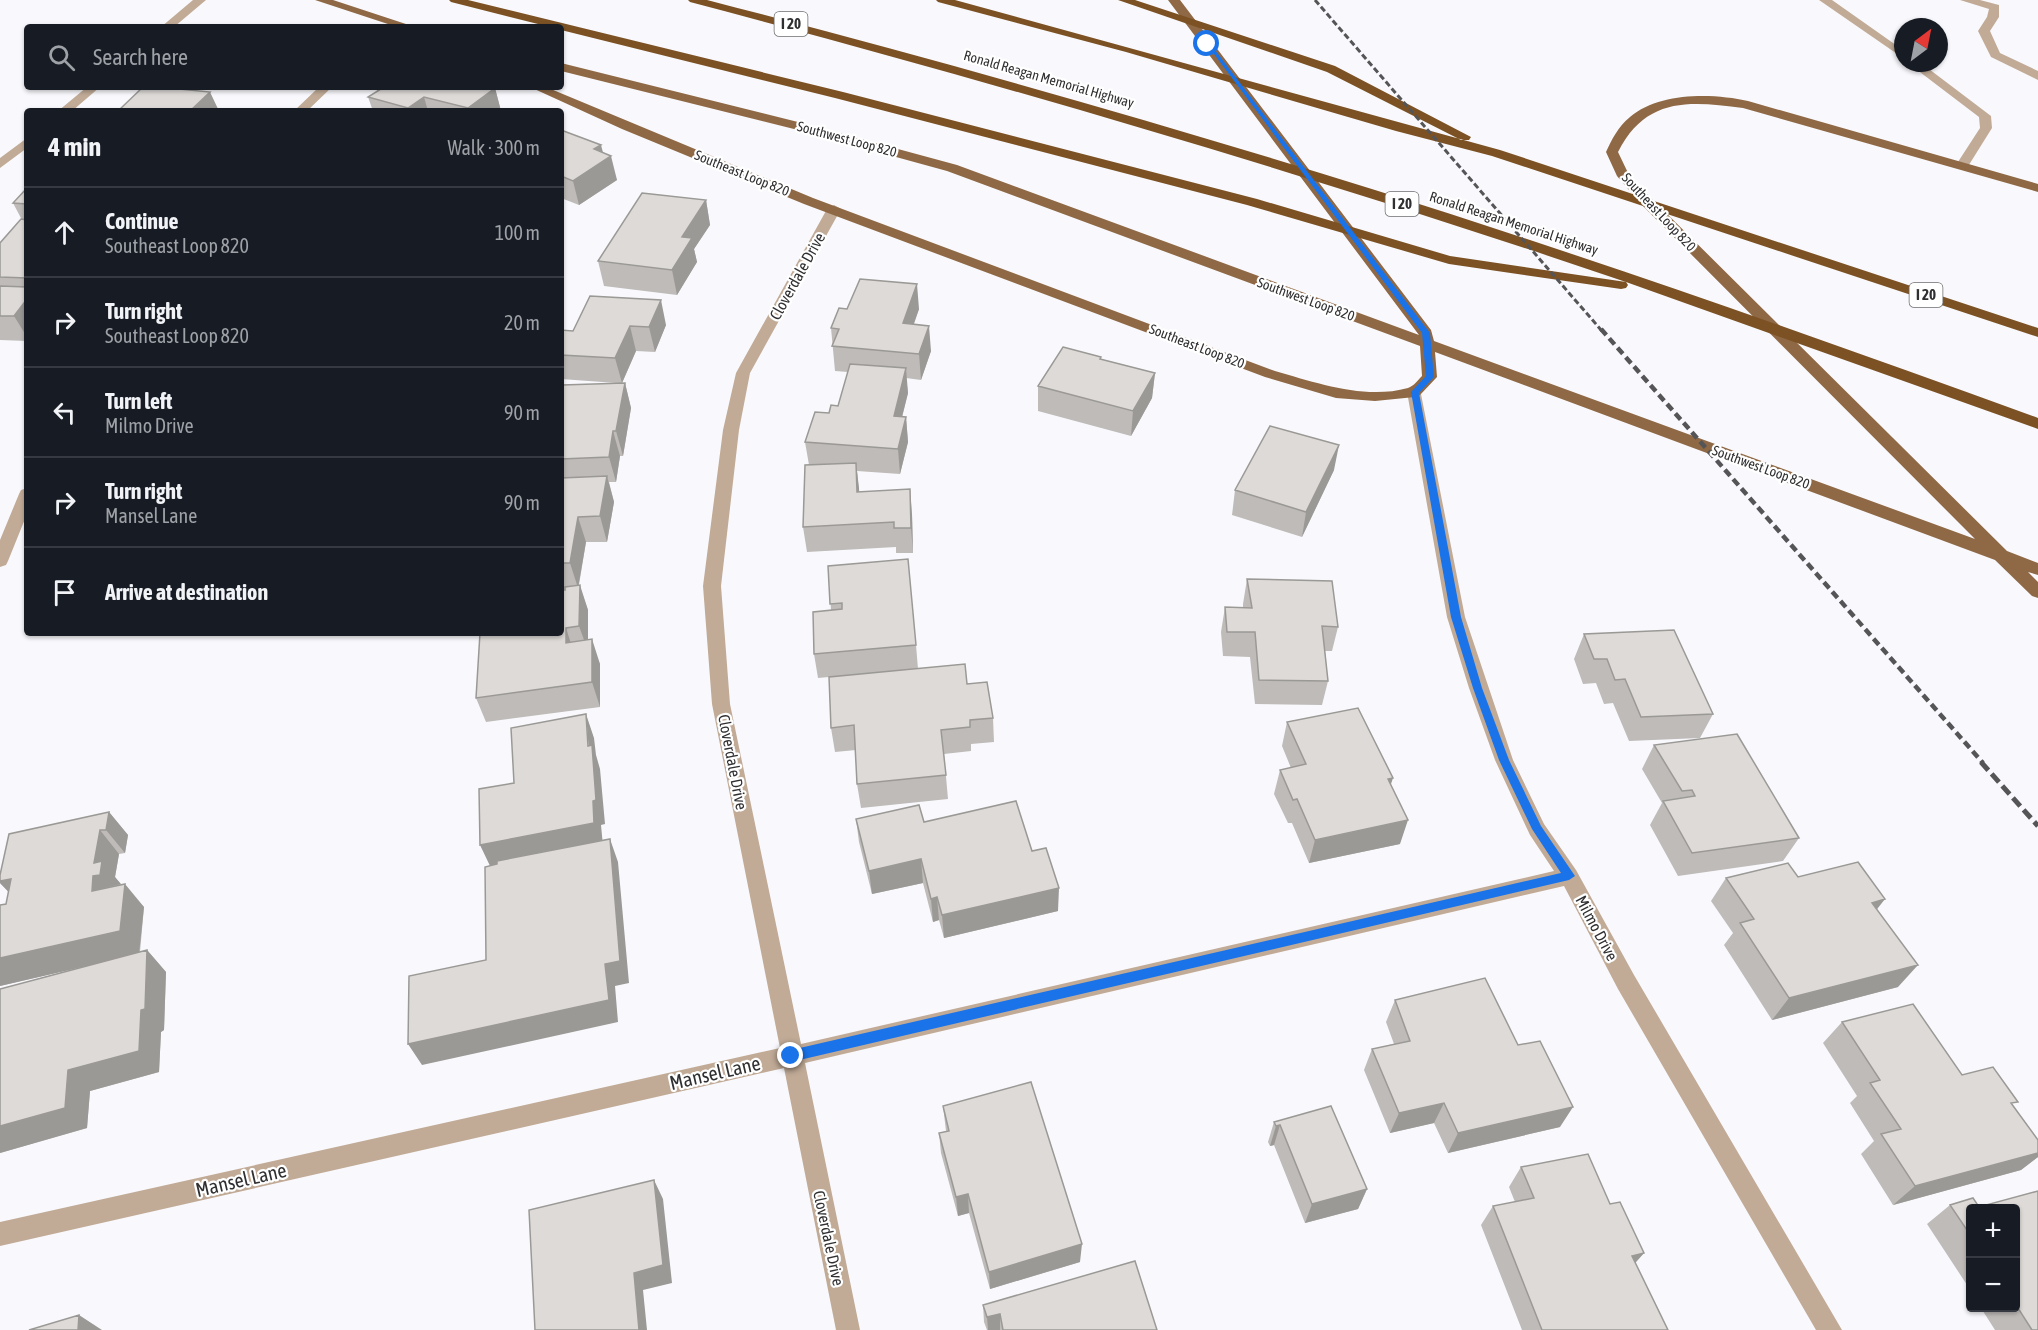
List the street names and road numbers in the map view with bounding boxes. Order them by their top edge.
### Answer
road number: I 20 [774,12,808,36]
street label: Ronald Reagan Memorial Highway [962,47,1136,111]
street label: Southwest Loop 820 [795,118,899,160]
street label: Southeast Loop 820 [692,147,792,199]
street label: Southeast Loop 820 [1619,170,1699,255]
street label: Ronald Reagan Memorial Highway [1428,188,1601,258]
road number: I 20 [1386,192,1418,216]
street label: Cloverdale Drive [766,229,828,323]
street label: Southwest Loop 820 [1255,274,1357,324]
road number: I 20 [1910,283,1942,307]
street label: Southeast Loop 820 [1147,320,1247,372]
street label: Southwest Loop 820 [1710,442,1812,492]
street label: Cloverdale Drive [715,713,751,811]
street label: Milmo Drive [1572,892,1622,964]
street label: Mansel Lane [667,1051,762,1094]
street label: Mansel Lane [193,1158,288,1201]
street label: Cloverdale Drive [810,1189,848,1287]

